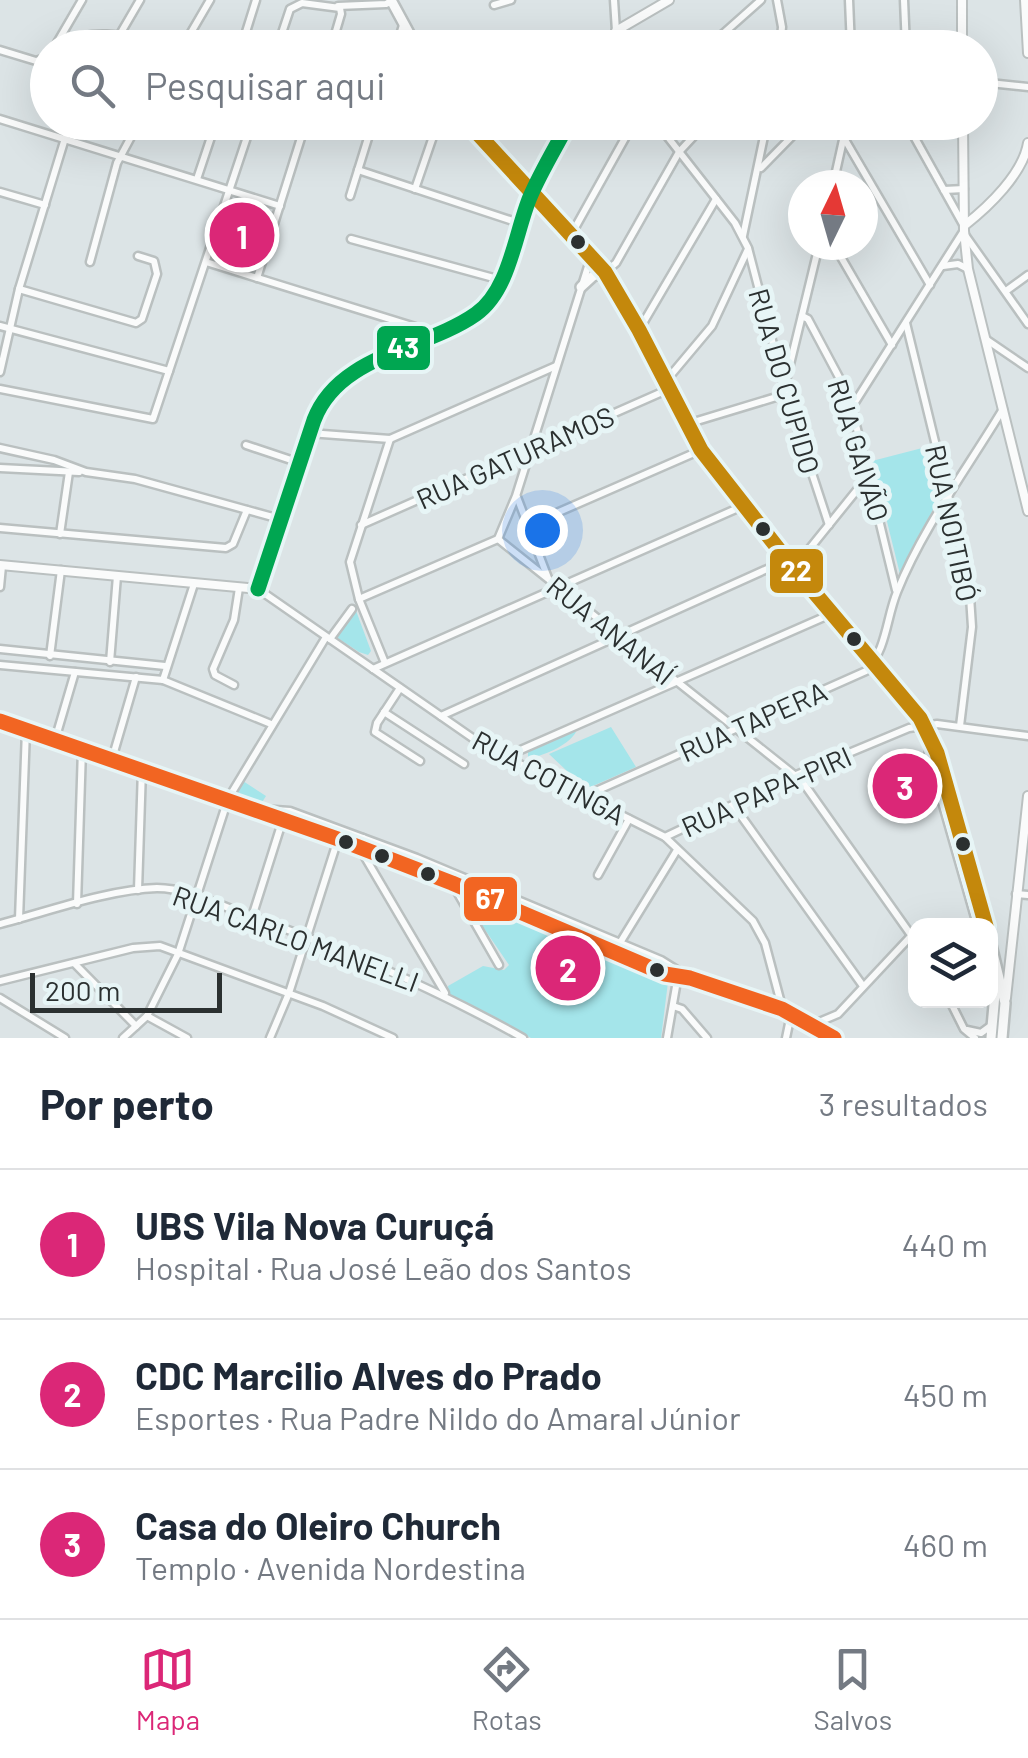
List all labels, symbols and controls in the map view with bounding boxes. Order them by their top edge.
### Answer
search box [30,30,998,140]
icon: search [65,58,120,113]
text: Pesquisar aqui [145,62,386,108]
north arrow [788,170,878,260]
pin: 1 [210,198,274,272]
unlabelled marker [568,232,588,252]
street label: RUA DO CUPIDO [742,284,828,478]
line badge: 43 [375,324,432,372]
text: 43 [387,330,419,364]
street label: RUA GAIVÃO [821,375,897,525]
street label: RUA GATURAMOS [411,398,619,516]
street label: RUA NOITIBÓ [919,442,985,604]
your location [517,505,568,556]
unlabelled marker [753,519,773,539]
line badge: 22 [768,547,825,595]
text: 22 [780,553,812,587]
street label: RUA ANANAÍ [541,568,681,692]
unlabelled marker [844,629,864,649]
street label: RUA TAPERA [674,673,832,769]
street label: RUA COTINGA [467,723,631,831]
street label: RUA PAPA-PIRI [676,738,856,844]
pin: 3 [872,748,938,824]
unlabelled marker [336,832,356,852]
unlabelled marker [953,834,973,854]
unlabelled marker [372,846,392,866]
unlabelled marker [418,864,438,884]
line badge: 67 [462,875,519,923]
street label: RUA CARLO MANELLI [168,878,424,998]
text: 67 [476,881,505,915]
map controls [908,918,998,1008]
button: layers [908,918,998,1008]
pin: 2 [536,930,600,1006]
unlabelled marker [647,960,667,980]
scale bar [30,968,222,1013]
text: 200 m [45,973,120,1007]
text: Por perto [40,1078,214,1128]
text: 3 resultados [819,1084,988,1122]
text: UBS Vila Nova Curuçá [135,1202,494,1248]
text: 1 [67,1225,78,1263]
text: 440 m [902,1225,988,1263]
text: Hospital · Rua José Leão dos Santos [135,1248,632,1286]
text: CDC Marcilio Alves do Prado [135,1352,602,1398]
text: 2 [64,1375,81,1413]
text: 450 m [903,1375,988,1413]
text: Esportes · Rua Padre Nildo do Amaral Júnior [135,1398,741,1436]
text: Casa do Oleiro Church [135,1502,501,1548]
text: 3 [64,1525,81,1563]
text: 460 m [903,1525,988,1563]
text: Templo · Avenida Nordestina [135,1548,526,1586]
tab: Mapa [136,1642,200,1736]
tab: Rotas [472,1642,542,1736]
tab: Salvos [814,1642,892,1736]

